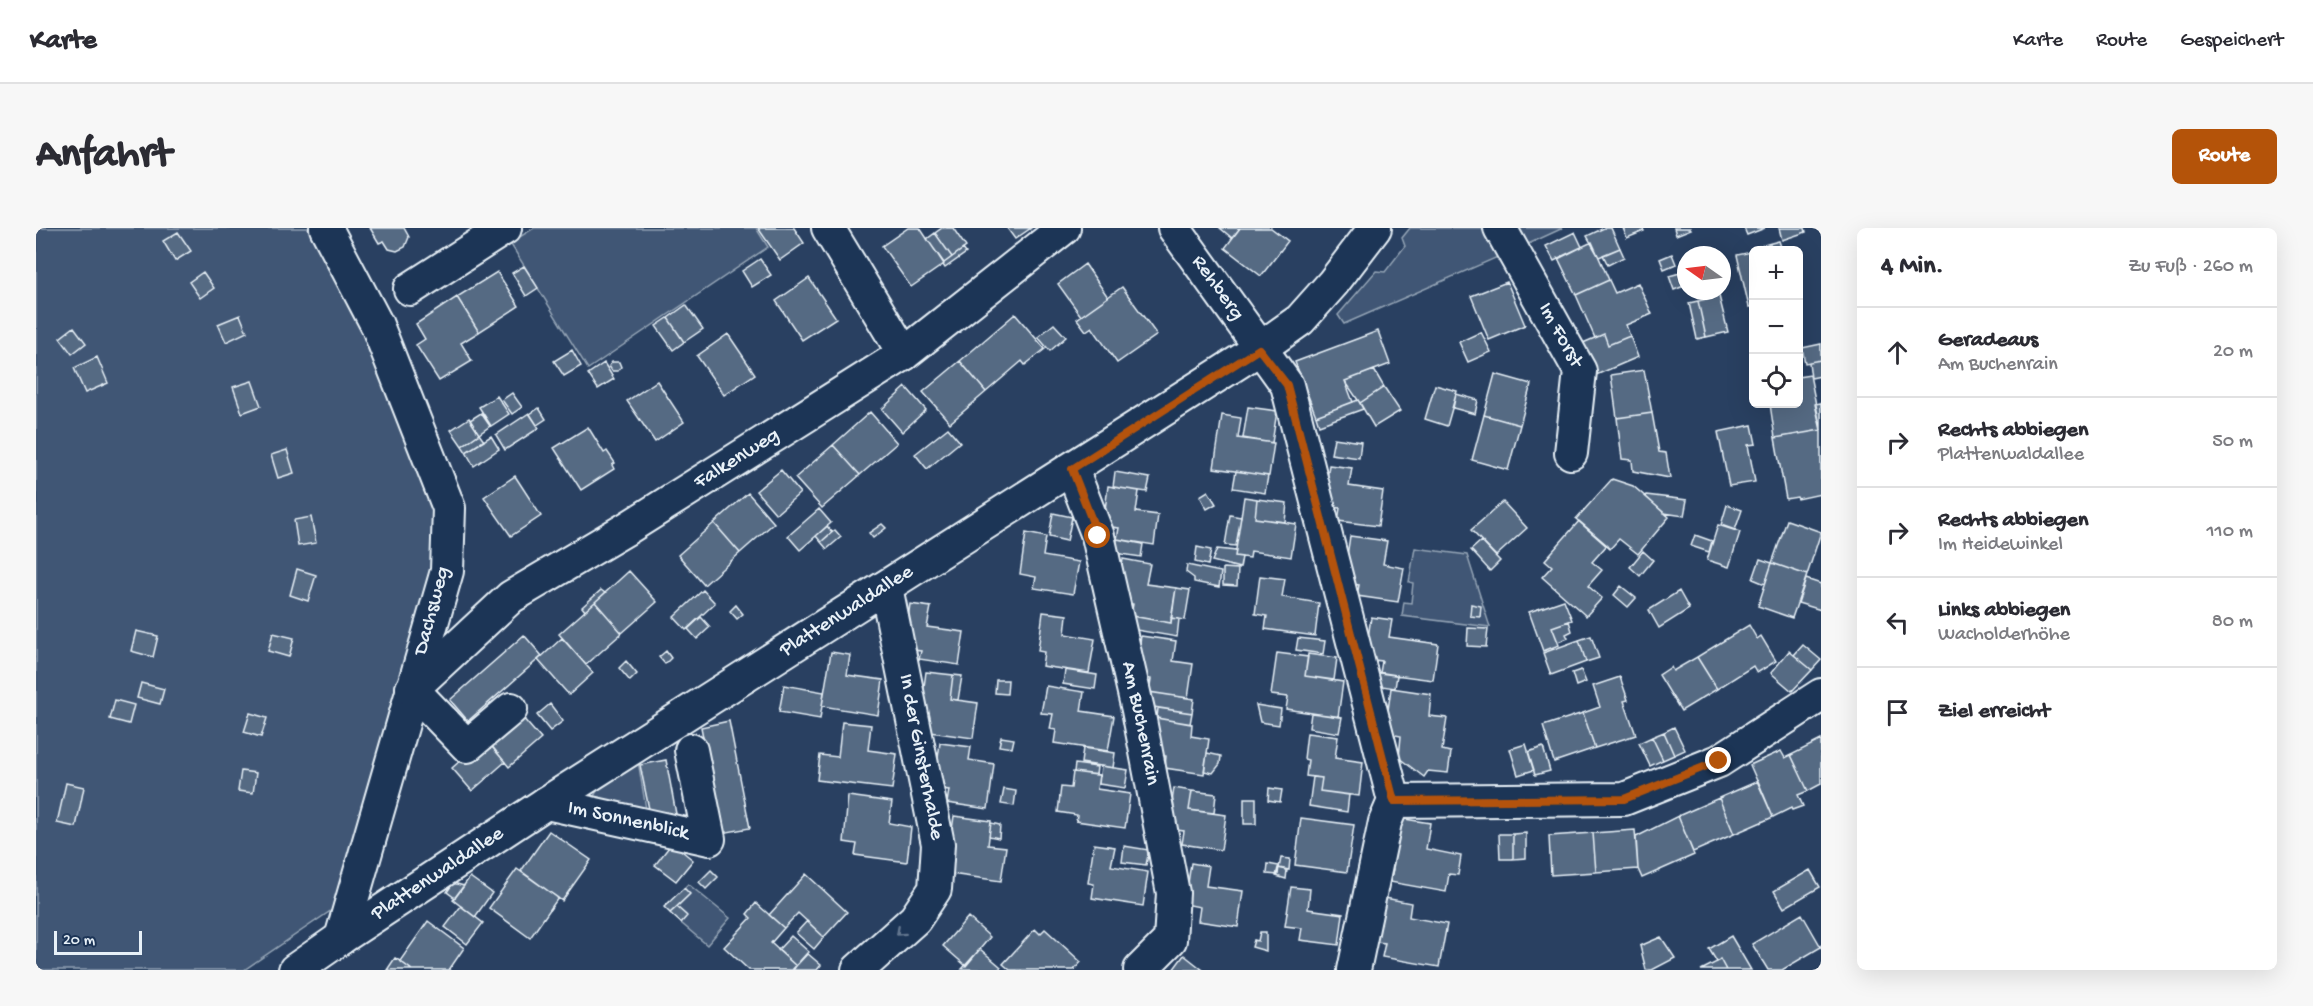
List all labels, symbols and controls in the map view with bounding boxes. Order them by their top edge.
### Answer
text: Karte [30,25,97,58]
text: Karte [2013,29,2063,54]
text: Route [2096,29,2147,54]
text: Gespeichert [2180,29,2283,54]
button: Route [2172,129,2277,184]
text: Anfahrt [36,132,171,181]
north arrow [1677,246,1731,300]
map controls [1749,246,1803,408]
button: + [1749,246,1803,300]
street label: Rehberg [1185,251,1249,326]
text: 4 Min. [1881,252,1944,283]
text: Zu Fuß · 260 m [2128,256,2253,279]
street label: Im Forst [1532,299,1589,374]
button: − [1749,300,1803,354]
text: Geradeaus [1938,328,2038,354]
icon: ahead [1881,336,1914,369]
text: 20 m [2213,341,2253,364]
button: locate [1749,354,1803,408]
text: Am Buchenrain [1938,354,2058,377]
text: Rechts abbiegen [1938,418,2088,444]
street label: Falkenweg [689,423,785,496]
icon: right [1881,426,1914,459]
text: 50 m [2212,431,2253,454]
text: Plattenwaldallee [1938,444,2084,467]
text: Rechts abbiegen [1938,508,2088,534]
icon: right [1881,516,1914,549]
text: 110 m [2207,521,2253,544]
route start [1084,522,1110,548]
text: Im Heidewinkel [1938,534,2063,557]
street label: Plattenwaldallee [774,559,919,664]
street label: Dachsweg [409,564,457,660]
text: Links abbiegen [1938,598,2070,624]
icon: left [1881,606,1914,639]
text: 80 m [2212,611,2253,634]
text: Wacholderhöhe [1938,624,2070,647]
street label: Am Buchenrain [1115,659,1165,788]
street label: In der Ginsterhalde [892,672,949,843]
icon: arrive [1881,696,1914,729]
text: Ziel erreicht [1938,699,2050,725]
route end [1705,747,1731,773]
street label: Im Sonnenblick [565,796,693,847]
street label: Plattenwaldallee [366,821,510,927]
one-way arrow [896,925,907,936]
scale bar [54,928,142,956]
text: 20 m [63,932,95,951]

